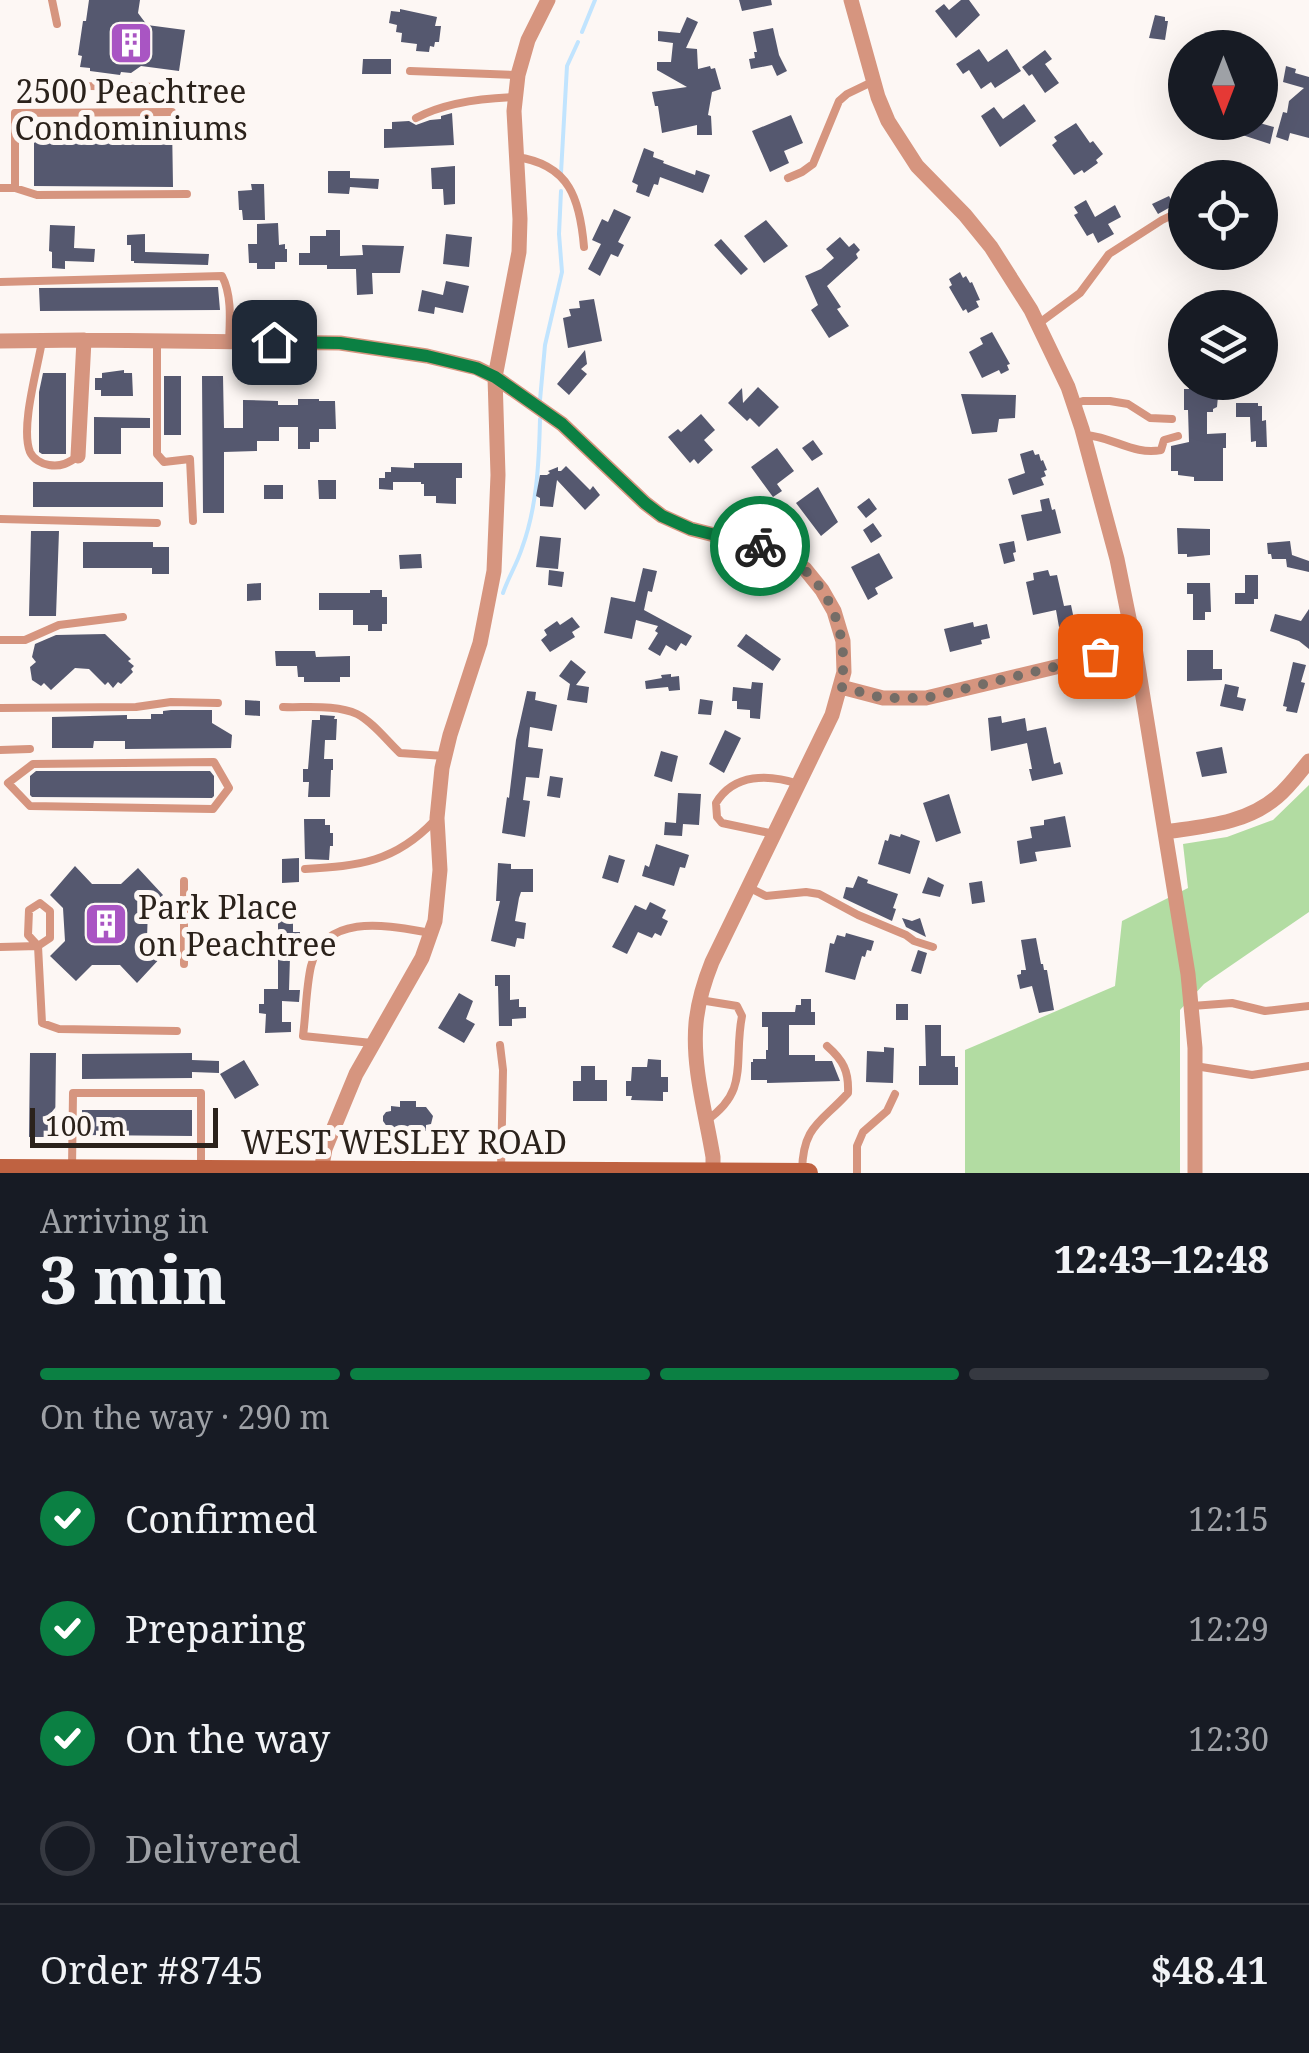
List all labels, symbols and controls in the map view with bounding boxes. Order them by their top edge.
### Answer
building icon: 2500 Peachtree Condominiums [108,20,154,66]
north arrow [1168,30,1278,140]
map controls [1168,30,1278,400]
place label: 2500 Peachtree Condominiums [14,69,248,149]
button: locate [1168,160,1278,270]
button: layers [1168,290,1278,400]
pin [232,300,317,385]
icon: home [247,315,302,370]
courier [710,496,810,596]
icon: bike [733,519,788,574]
pin [1058,614,1143,699]
icon: bag [1073,629,1128,684]
place label: Park Place on Peachtree [138,885,337,965]
building icon: Park Place on Peachtree [83,901,129,947]
scale bar [30,1103,218,1148]
text: 100 m [45,1106,126,1144]
street label: WEST WESLEY ROAD [241,1120,567,1163]
text: Arriving in [40,1199,209,1242]
text: 12:43–12:48 [1054,1232,1269,1284]
text: 3 min [40,1235,227,1323]
text: On the way · 290 m [40,1395,330,1438]
icon: check [40,1491,95,1546]
text: Confirmed [125,1492,317,1544]
text: 12:15 [1188,1497,1269,1540]
icon: check [40,1601,95,1656]
text: Preparing [125,1602,306,1654]
text: 12:29 [1188,1607,1269,1650]
icon: check [40,1711,95,1766]
text: On the way [125,1712,330,1764]
text: 12:30 [1188,1717,1269,1760]
text: Delivered [125,1822,301,1874]
text: Order #8745 [40,1943,264,1995]
text: $48.41 [1150,1943,1269,1995]

